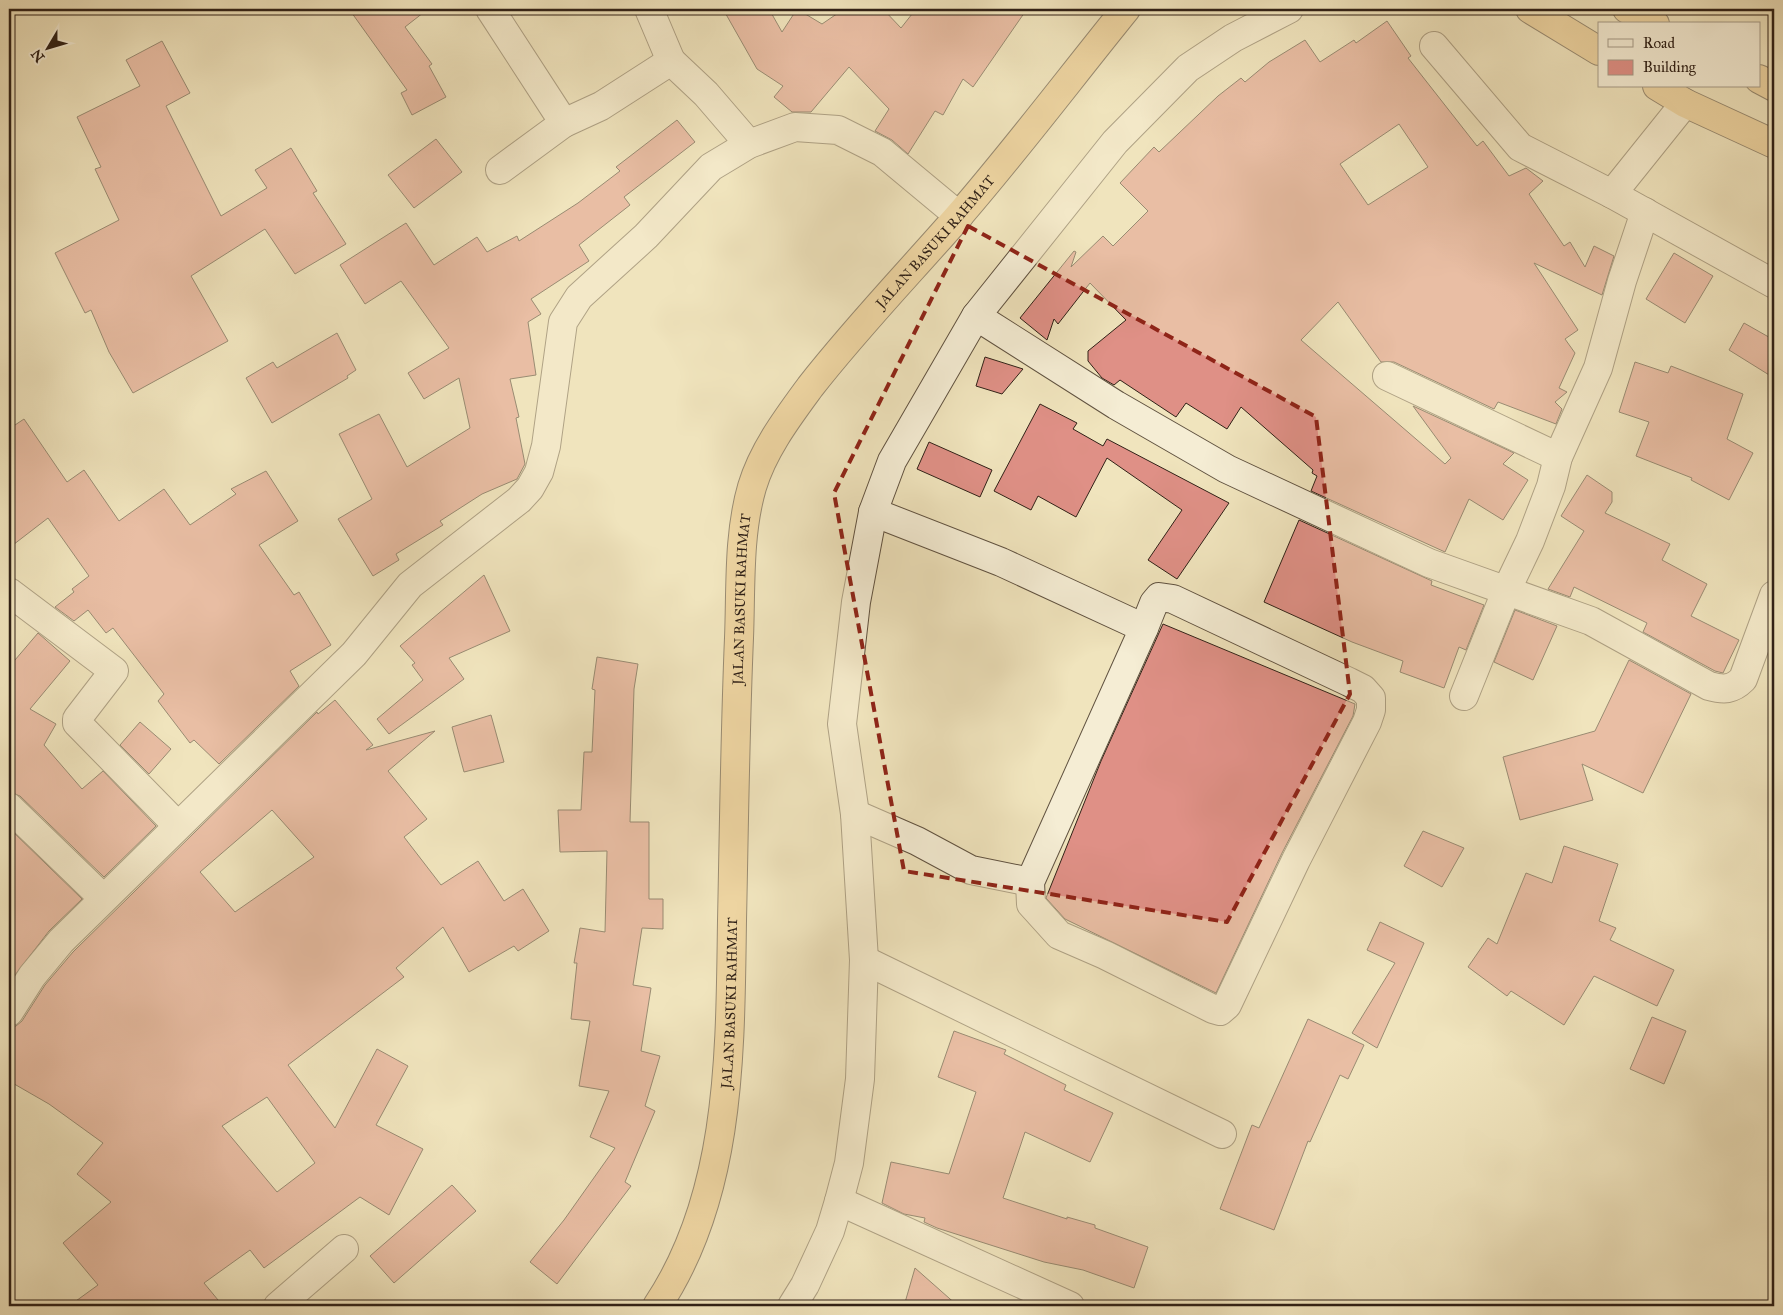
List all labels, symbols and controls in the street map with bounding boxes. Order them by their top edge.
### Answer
north arrow [22,22,72,72]
legend [1598,22,1760,88]
text: Road [1643,34,1675,52]
text: N [28,46,49,66]
text: Building [1643,58,1697,76]
street label: JALAN BASUKI RAHMAT [871,172,998,314]
street label: JALAN BASUKI RAHMAT [729,512,754,687]
street label: JALAN BASUKI RAHMAT [717,917,741,1092]

